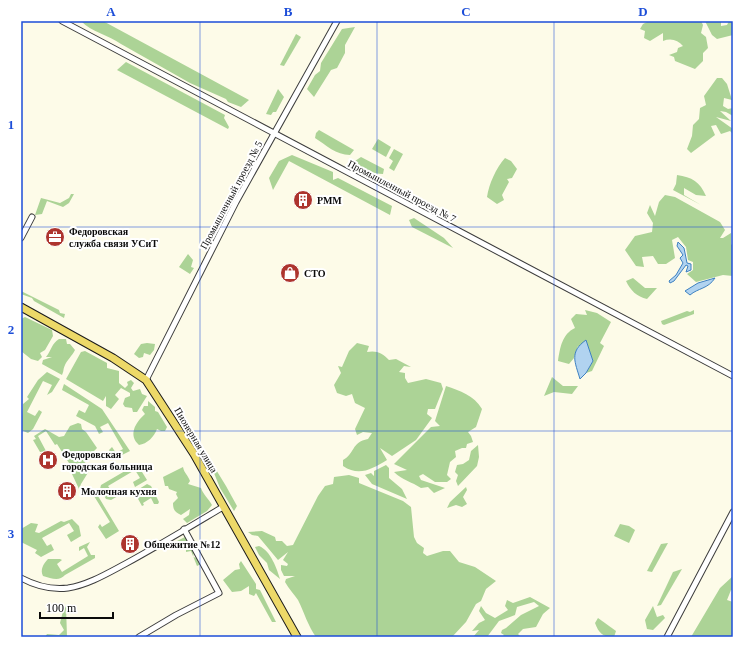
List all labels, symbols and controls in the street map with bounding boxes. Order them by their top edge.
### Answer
text: A [106,4,116,19]
text: B [284,4,293,19]
text: C [461,4,471,19]
text: D [638,4,648,19]
text: 1 [8,117,14,132]
street label: Промышленный проезд № 5 [198,139,264,251]
street label: Промышленный проезд № 7 [346,158,458,224]
building icon: РММ [292,189,314,211]
place label: РММ [317,195,342,206]
office icon: Федоровская служба связи УСиТ [44,226,66,248]
place label: Федоровская служба связи УСиТ [69,226,158,249]
shop icon: СТО [279,262,301,284]
place label: СТО [304,268,326,279]
text: 2 [8,322,14,337]
street label: Пионерная улица [172,405,220,475]
hospital icon: Федоровская городская больница [37,449,59,471]
place label: Федоровская городская больница [62,449,153,472]
building icon: Молочная кухня [56,480,78,502]
place label: Молочная кухня [81,486,157,497]
text: 3 [8,526,15,541]
building icon: Общежитие №12 [119,533,141,555]
place label: Общежитие №12 [144,539,220,550]
scale bar [40,594,113,620]
text: 100 m [46,601,77,615]

